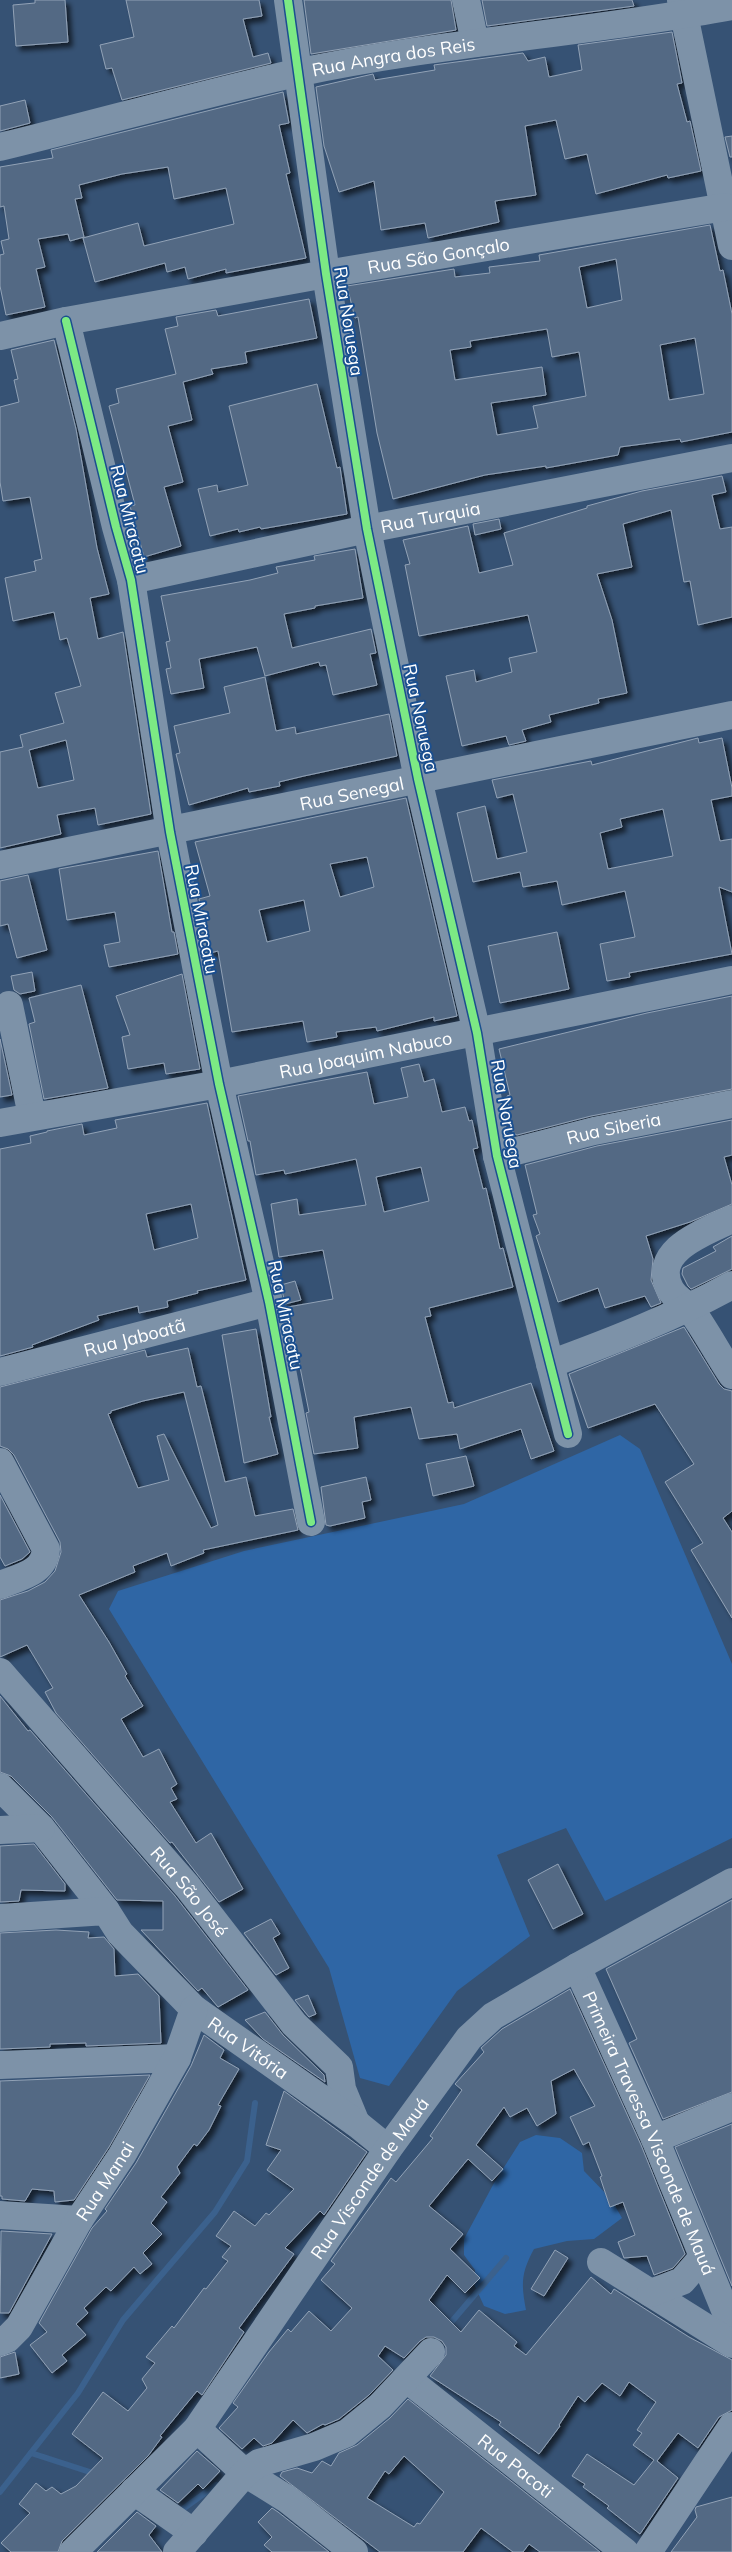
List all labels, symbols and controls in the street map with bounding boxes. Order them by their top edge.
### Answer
street label: Rua Angra dos Reis [310,32,476,81]
street label: Rua São Gonçalo [366,232,511,278]
street label: Rua Noruega [329,265,369,377]
street label: Rua Miracatu [105,462,155,576]
street label: Rua Turquia [379,496,482,538]
street label: Rua Noruega [398,662,444,774]
street label: Rua Senegal [298,771,406,815]
street label: Rua Miracatu [180,862,224,976]
street label: Rua Joaquim Nabuco [277,1026,454,1083]
street label: Rua Noruega [486,1058,528,1170]
street label: Rua Siberia [564,1107,663,1149]
street label: Rua Miracatu [263,1258,309,1372]
street label: Rua Jaboatã [81,1313,188,1361]
street label: Rua São José [146,1841,233,1941]
street label: Primeira Travessa Visconde de Mauá [578,1987,721,2278]
street label: Rua Vitória [204,2011,293,2084]
street label: Rua Visconde de Mauá [305,2093,433,2263]
street label: Rua Manai [70,2137,139,2225]
street label: Rua Pacoti [473,2428,558,2502]

